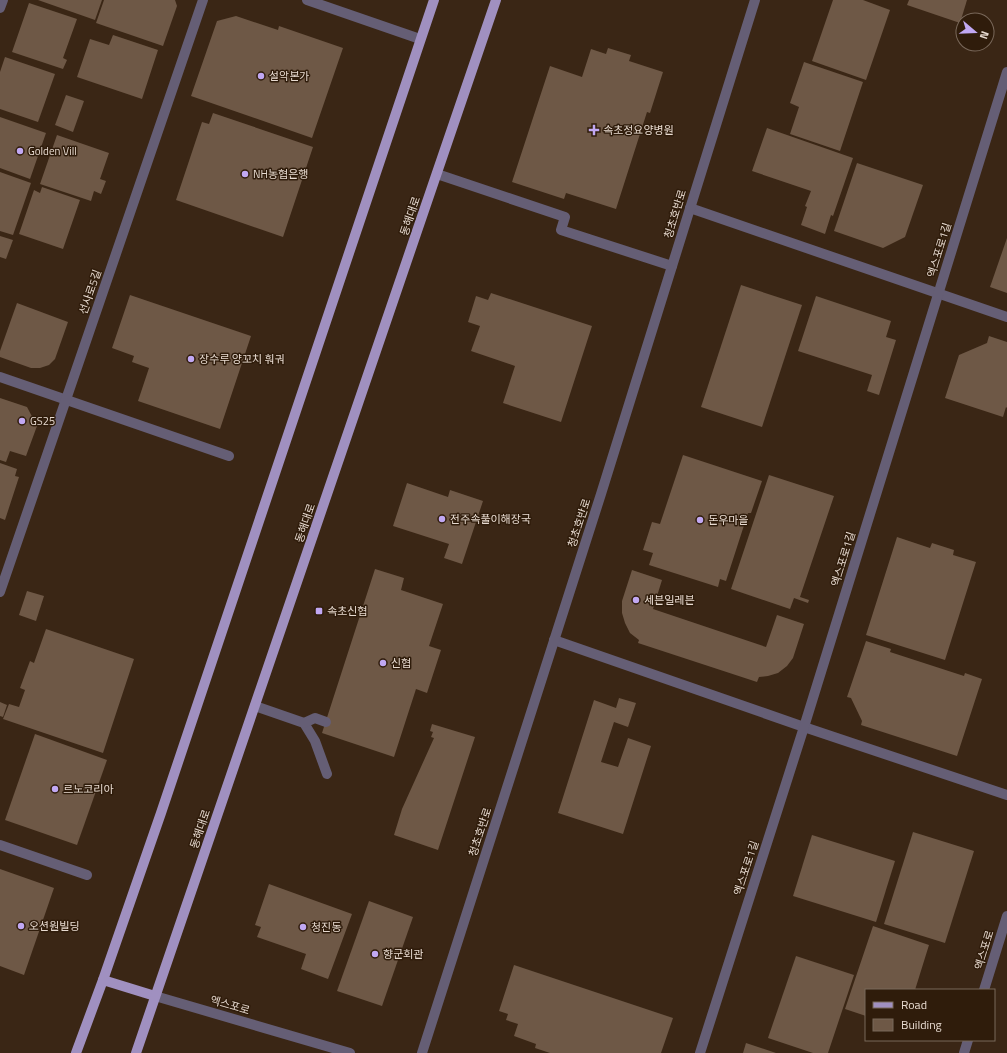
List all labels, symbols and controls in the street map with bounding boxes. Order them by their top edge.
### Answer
north arrow [955,12,995,52]
text: N [976,29,993,41]
place label: 설악본가 [269,68,309,84]
marker: 설악본가 [256,71,266,81]
place label: 속초정요양병원 [603,122,674,138]
marker: 속초정요양병원 [588,124,600,136]
place label: Golden Vill [28,143,77,159]
marker: Golden Vill [15,146,25,156]
place label: NH농협은행 [253,166,308,182]
marker: NH농협은행 [240,169,250,179]
street label: 청초호반로 [660,187,690,241]
street label: 동해대로 [396,194,424,238]
street label: 엑스포로1길 [923,221,955,279]
street label: 선사로5길 [75,267,105,317]
place label: 장수루 양꼬치 훠궈 [199,351,285,367]
marker: 장수루 양꼬치 훠궈 [186,354,196,364]
place label: GS25 [30,413,55,429]
marker: GS25 [17,416,27,426]
street label: 청초호반로 [564,496,594,550]
street label: 동해대로 [291,501,319,545]
place label: 전주속풀이해장국 [450,511,531,527]
place label: 돈우마을 [708,512,748,528]
marker: 전주속풀이해장국 [437,514,447,524]
marker: 돈우마을 [695,515,705,525]
street label: 엑스포로1길 [827,530,859,588]
place label: 세븐일레븐 [644,592,695,608]
marker: 세븐일레븐 [631,595,641,605]
place label: 속초신협 [327,603,367,619]
marker: 속초신협 [314,606,324,616]
place label: 신협 [391,655,411,671]
marker: 신협 [378,658,388,668]
place label: 르노코리아 [63,781,114,797]
marker: 르노코리아 [50,784,60,794]
street label: 청초호반로 [465,805,495,859]
street label: 동해대로 [186,807,214,851]
street label: 엑스포로1길 [730,839,762,897]
place label: 오션원빌딩 [29,918,80,934]
place label: 청진동 [311,919,341,935]
marker: 오션원빌딩 [16,921,26,931]
marker: 청진동 [298,922,308,932]
street label: 엑스포로 [970,928,998,972]
place label: 향군회관 [383,946,423,962]
marker: 향군회관 [370,949,380,959]
legend [865,989,995,1041]
street label: 엑스포로 [208,992,252,1018]
text: Road [901,995,927,1014]
text: Building [901,1015,942,1034]

